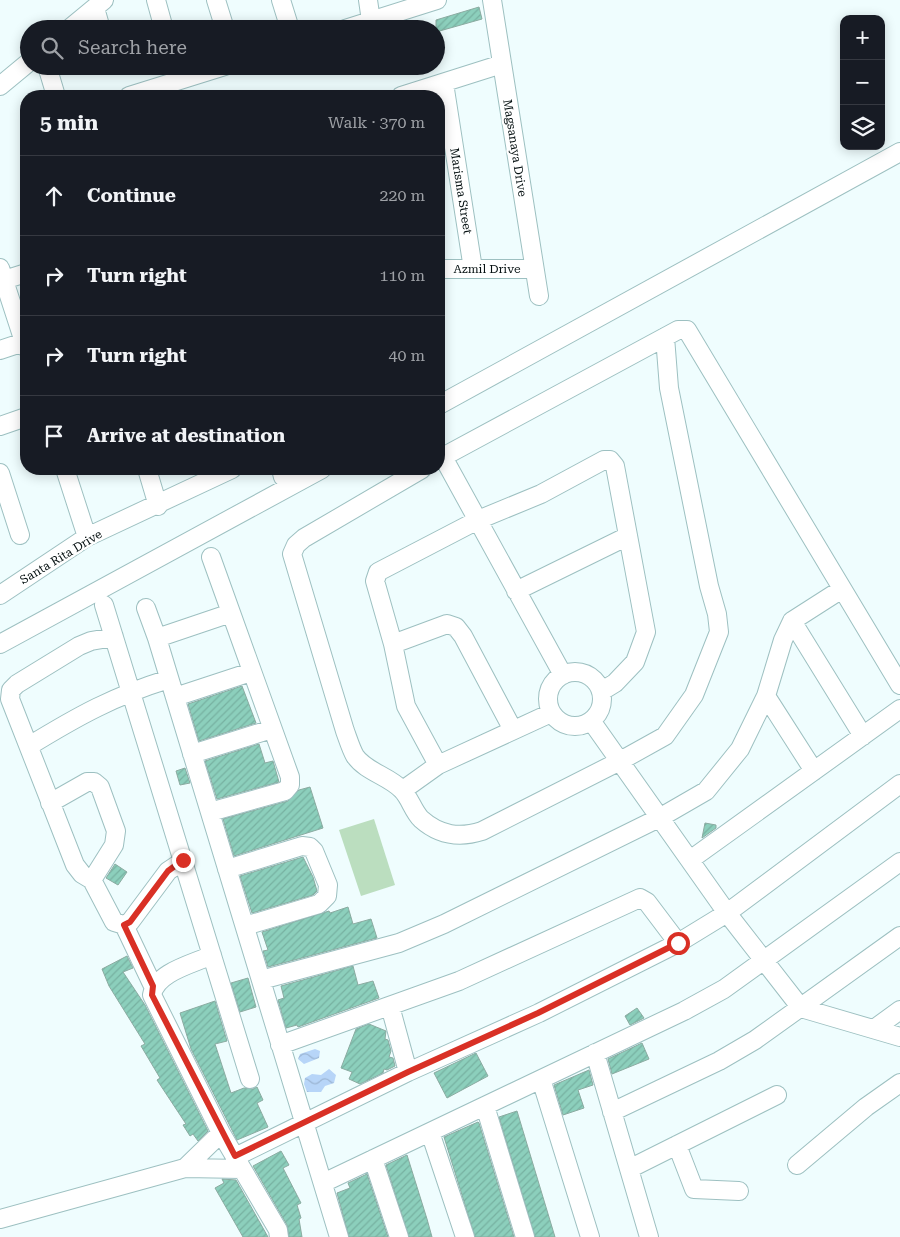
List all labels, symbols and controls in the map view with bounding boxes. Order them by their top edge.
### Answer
map controls [840,15,885,150]
button: + [840,15,885,60]
search box [20,20,445,75]
icon: search [38,34,66,62]
text: Search here [78,36,187,59]
button: − [840,60,885,105]
street label: Magsanaya Drive [500,98,530,198]
button: layers [840,105,885,150]
text: 5 min [40,111,98,135]
text: Walk · 370 m [328,113,425,132]
street label: Marisma Street [447,147,475,236]
icon: ahead [40,182,68,210]
text: Continue [87,184,176,207]
text: 220 m [379,186,425,205]
icon: right [40,262,68,290]
street label: Azmil Drive [454,262,521,276]
text: Turn right [87,264,187,287]
text: 110 m [379,266,425,285]
icon: right [40,342,68,370]
text: Turn right [87,344,187,367]
text: 40 m [388,346,425,365]
icon: arrive [40,422,68,450]
text: Arrive at destination [87,424,285,447]
street label: Santa Rita Drive [17,527,105,587]
route end [172,849,195,872]
route start [667,932,690,955]

